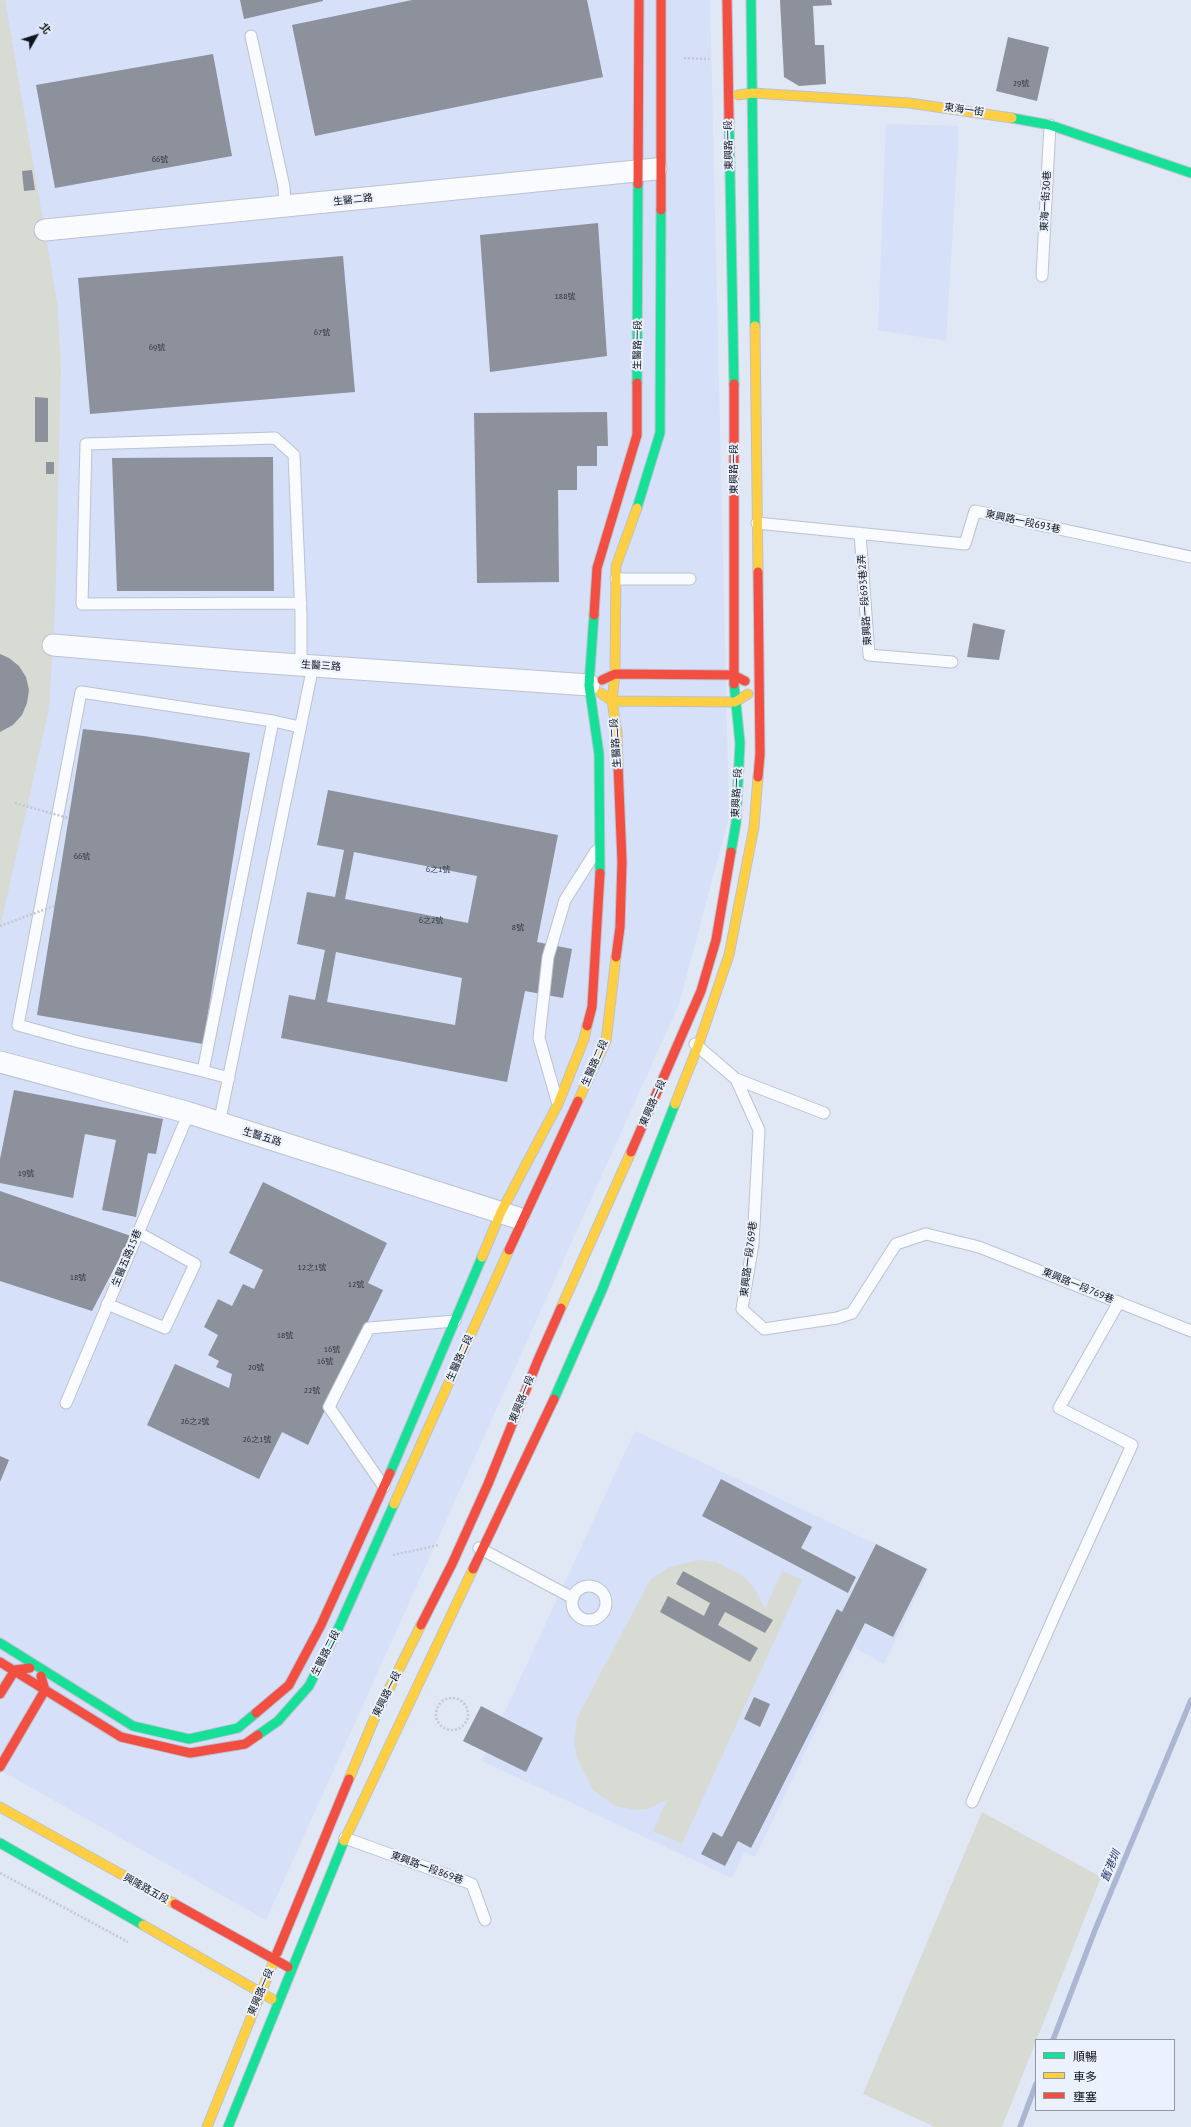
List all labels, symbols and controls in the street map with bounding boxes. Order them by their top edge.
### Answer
north arrow [16,16,56,56]
text: 北 [36,20,54,37]
house number: 29號 [1013,79,1029,89]
street label: 東海一街 [943,101,985,119]
street label: 東興路一段 [723,120,735,170]
house number: 66號 [152,155,168,165]
street label: 東海一街30巷 [1038,170,1054,232]
street label: 生醫二路 [332,192,374,208]
house number: 188號 [554,292,576,302]
street label: 生醫路一段 [632,320,644,370]
house number: 67號 [314,328,330,338]
house number: 69號 [149,343,165,353]
street label: 東興路一段 [728,444,740,494]
street label: 東興路一段693巷 [984,508,1062,536]
street label: 東興路一段693巷2弄 [856,554,874,646]
street label: 生醫三路 [301,659,341,673]
street label: 生醫路二段 [608,718,624,768]
street label: 東興路一段 [730,768,744,818]
house number: 66號 [74,852,90,862]
house number: 6之1號 [426,865,450,875]
house number: 6之2號 [419,916,443,926]
house number: 8號 [512,923,524,933]
street label: 生醫路二段 [579,1038,611,1088]
street label: 東興路一段 [637,1078,669,1128]
street label: 生醫五路 [241,1125,283,1149]
house number: 19號 [18,1169,34,1179]
street label: 東興路一段769巷 [738,1220,760,1298]
street label: 生醫五路15巷 [110,1228,144,1288]
house number: 12之1號 [297,1263,327,1273]
street label: 東興路一段769巷 [1040,1266,1116,1306]
house number: 18號 [70,1273,86,1283]
house number: 12號 [348,1280,364,1290]
house number: 18號 [277,1331,293,1341]
street label: 生醫路二段 [444,1333,476,1383]
house number: 16號 [324,1345,340,1355]
house number: 16號 [317,1357,333,1367]
house number: 20號 [248,1363,264,1373]
street label: 東興路一段 [507,1374,537,1424]
house number: 22號 [304,1386,320,1396]
house number: 26之2號 [180,1417,210,1427]
house number: 26之1號 [242,1435,272,1445]
street label: 生醫路二段 [309,1628,343,1678]
street label: 東興路一段 [370,1669,404,1719]
water label: 舊港圳 [1098,1848,1124,1884]
street label: 東興路一段869巷 [389,1849,465,1887]
street label: 興隆路五段 [121,1872,171,1906]
street label: 東興路一段 [246,1967,276,2017]
legend [1035,2039,1175,2111]
text: 順暢 [1073,2049,1097,2064]
text: 車多 [1073,2069,1097,2084]
text: 壅塞 [1073,2089,1097,2104]

